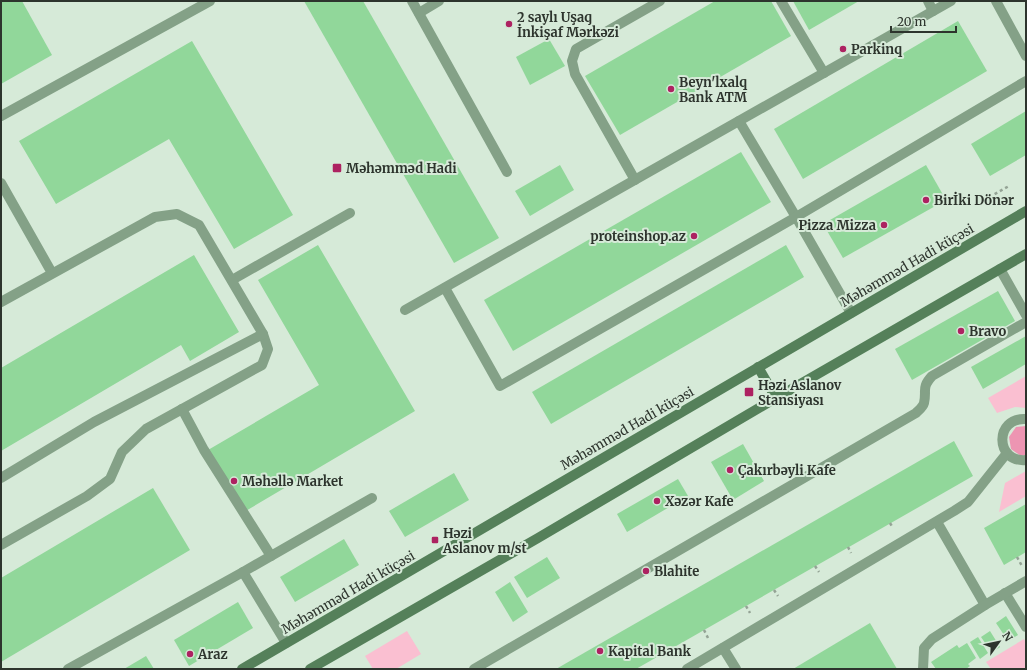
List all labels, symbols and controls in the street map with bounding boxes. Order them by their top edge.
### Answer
scale bar [891,8,956,34]
place label: 2 saylı Uşaq İnkişaf Mərkəzi [517,9,620,41]
text: 20 m [897,14,926,29]
marker: 2 saylı Uşaq İnkişaf Mərkəzi [504,19,514,29]
place label: Parkinq [851,41,902,58]
marker: Parkinq [838,44,848,54]
place label: Beyn'lxalq Bank ATM [679,74,748,106]
marker: Beyn'lxalq Bank ATM [666,84,676,94]
place label: Məhəmməd Hadi [346,160,457,177]
marker: Məhəmməd Hadi [331,162,343,174]
place label: Birİki Dönər [934,191,1014,209]
marker: Birİki Dönər [921,195,931,205]
place label: Pizza Mizza [798,217,876,234]
street label: Məhəmməd Hadi küçəsi [837,220,977,311]
marker: Pizza Mizza [879,220,889,230]
place label: proteinshop.az [590,228,686,245]
marker: proteinshop.az [689,231,699,241]
place label: Bravo [969,323,1006,340]
marker: Bravo [956,326,966,336]
place label: Həzi Aslanov Stansiyası [758,377,842,409]
street label: Məhəmməd Hadi küçəsi [557,383,697,474]
marker: Həzi Aslanov Stansiyası [743,386,755,398]
place label: Çakırbəyli Kafe [738,462,836,479]
marker: Çakırbəyli Kafe [725,465,735,475]
place label: Mәhәllә Market [242,473,344,490]
marker: Mәhәllә Market [229,476,239,486]
place label: Xəzər Kafe [665,493,734,510]
marker: Xəzər Kafe [652,496,662,506]
place label: Həzi Aslanov m/st [442,525,527,557]
marker: Həzi Aslanov m/st [430,535,440,545]
street label: Məhəmməd Hadi küçəsi [278,547,418,638]
place label: Blahite [654,563,699,580]
marker: Blahite [641,566,651,576]
north arrow [979,622,1019,662]
text: N [999,629,1016,644]
place label: Kapital Bank [608,643,692,660]
place label: Araz [197,646,228,663]
marker: Kapital Bank [595,646,605,656]
marker: Araz [185,649,195,659]

